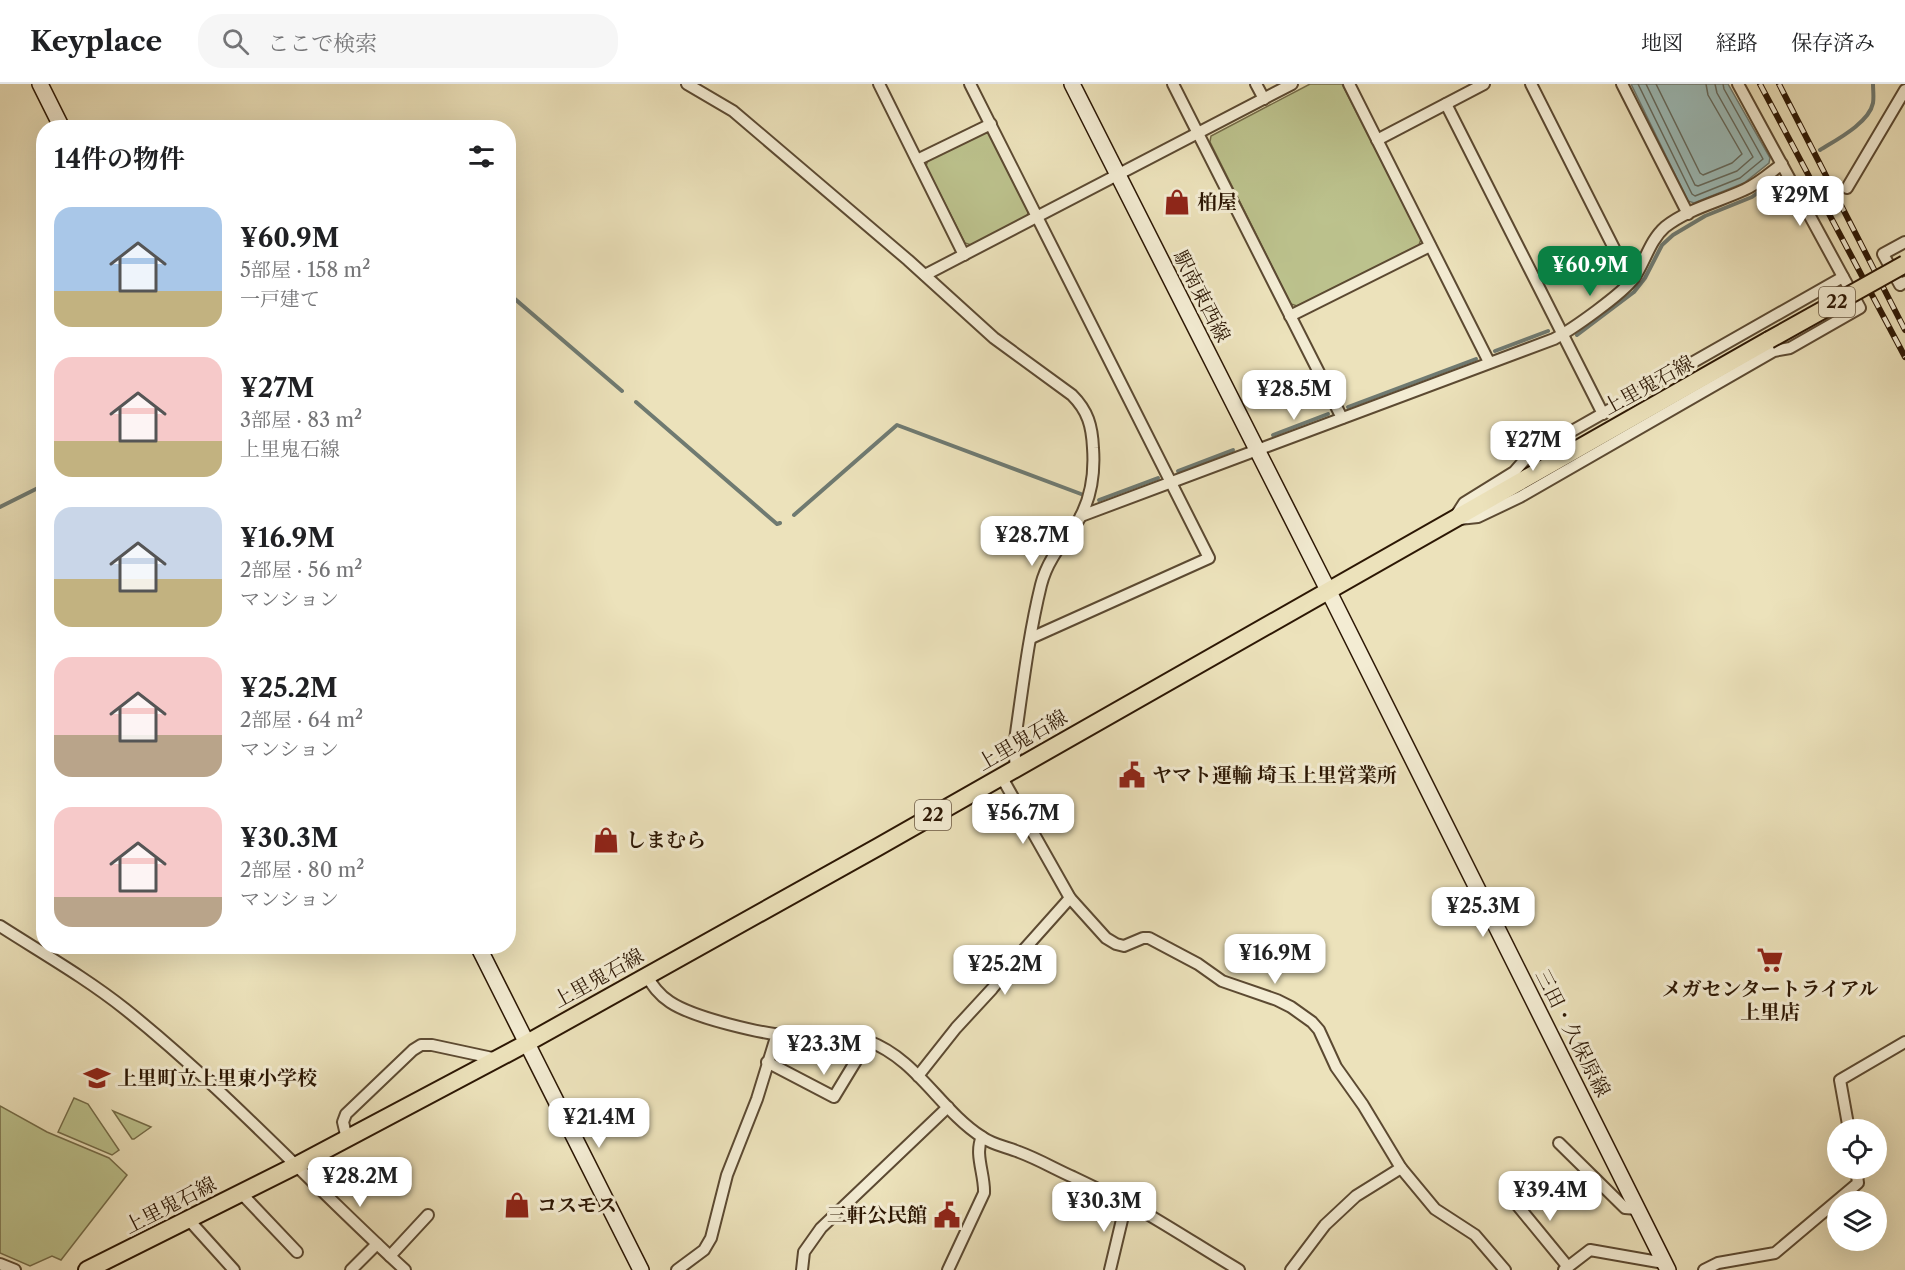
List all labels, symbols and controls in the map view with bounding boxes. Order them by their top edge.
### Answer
search box [198,14,618,68]
text: Keyplace [30,24,162,58]
icon: search [219,25,252,58]
text: ここで検索 [267,30,377,57]
text: 地図 [1641,30,1683,55]
text: 経路 [1716,30,1758,55]
text: 保存済み [1791,30,1875,55]
icon: filters [465,140,498,173]
text: 14件の物件 [54,143,185,175]
pin: ¥29M [1764,176,1836,227]
text: ¥29M [1771,183,1829,207]
shop icon: 柏屋 [1162,187,1192,217]
place label: 柏屋 [1197,190,1237,214]
text: ¥60.9M [240,222,339,254]
icon: home [102,231,174,303]
street label: 駅南東西線 [1169,246,1235,346]
pin: ¥60.9M [1541,246,1639,297]
text: ¥60.9M [1552,253,1628,277]
text: 5部屋 · 158 m² [240,258,370,282]
text: 一戸建て [240,287,320,311]
road number: 22 [1819,287,1855,317]
street label: 上里鬼石線 [1598,350,1698,420]
pin: ¥28.5M [1245,370,1343,421]
text: ¥27M [240,372,314,404]
text: ¥28.5M [1256,377,1332,401]
icon: home [102,381,174,453]
text: 3部屋 · 83 m² [240,408,362,432]
pin: ¥27M [1497,421,1569,472]
text: ¥27M [1504,428,1562,452]
text: 上里鬼石線 [240,437,340,461]
pin: ¥28.7M [983,516,1081,567]
text: ¥16.9M [240,522,335,554]
text: ¥28.7M [995,523,1069,547]
icon: home [102,531,174,603]
text: 2部屋 · 56 m² [240,558,362,582]
text: マンション [240,587,339,611]
text: ¥25.2M [240,672,338,704]
icon: home [102,681,174,753]
street label: 上里鬼石線 [973,705,1071,775]
text: 2部屋 · 64 m² [240,708,363,732]
text: マンション [240,737,339,761]
public building icon: ヤマト運輸 埼玉上里営業所 [1117,760,1147,790]
place label: ヤマト運輸 埼玉上里営業所 [1152,763,1397,787]
pin: ¥56.7M [974,794,1072,845]
road number: 22 [915,800,951,830]
text: ¥56.7M [986,801,1060,825]
text: ¥30.3M [240,822,338,854]
shop icon: しまむら [591,825,621,855]
place label: しまむら [626,828,706,852]
icon: home [102,831,174,903]
text: 2部屋 · 80 m² [240,858,364,882]
text: マンション [240,887,339,911]
pin: ¥25.3M [1434,887,1532,938]
text: ¥25.3M [1446,894,1520,918]
pin: ¥16.9M [1226,934,1324,985]
text: ¥16.9M [1239,941,1311,965]
street label: 上里鬼石線 [548,943,648,1013]
pin: ¥25.2M [956,945,1054,996]
supermarket icon: メガセンタートライアル 上里店 [1755,945,1785,975]
text: ¥25.2M [967,952,1043,976]
street label: 三田・久保原線 [1531,965,1615,1101]
place label: メガセンタートライアル 上里店 [1661,977,1879,1024]
pin: ¥23.3M [775,1025,873,1076]
text: ¥23.3M [787,1032,861,1056]
school or university icon: 上里町立上里東小学校 [82,1063,112,1093]
place label: 上里町立上里東小学校 [117,1066,317,1090]
pin: ¥21.4M [550,1098,648,1149]
text: ¥21.4M [562,1105,636,1129]
map controls [1827,1119,1887,1251]
button: locate [1827,1119,1887,1179]
pin: ¥28.2M [311,1157,409,1208]
text: ¥28.2M [322,1164,398,1188]
pin: ¥39.4M [1501,1171,1599,1222]
street label: 上里鬼石線 [120,1172,220,1238]
text: ¥39.4M [1513,1178,1587,1202]
pin: ¥30.3M [1055,1182,1153,1233]
text: ¥30.3M [1066,1189,1142,1213]
shop icon: コスモス [502,1190,532,1220]
button: layers [1827,1191,1887,1251]
place label: コスモス [537,1193,617,1217]
public building icon: 三軒公民館 [932,1200,962,1230]
place label: 三軒公民館 [827,1203,927,1227]

